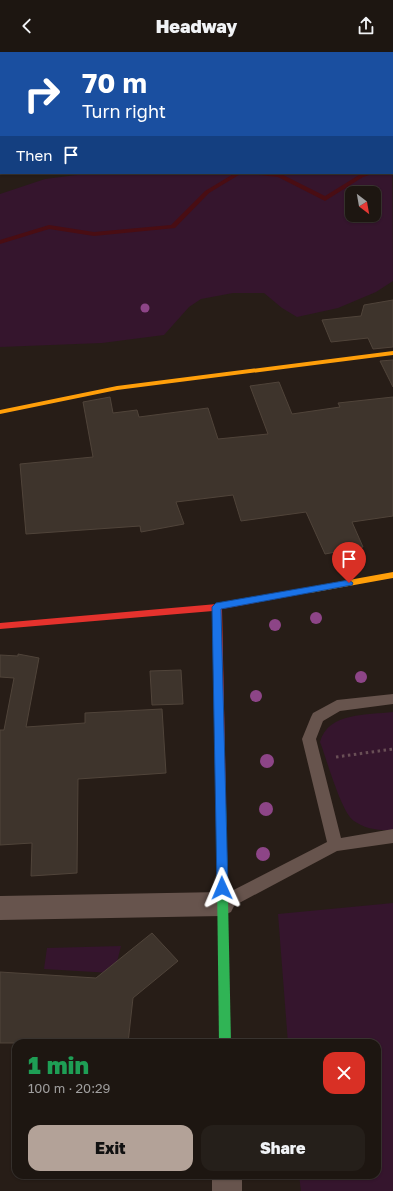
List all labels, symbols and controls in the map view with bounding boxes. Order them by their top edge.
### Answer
icon: back [16,15,38,37]
text: Headway [156,15,237,37]
icon: share [355,15,377,37]
text: 70 m [82,66,147,99]
icon: right [16,68,68,120]
text: Turn right [82,100,166,122]
icon: arrive [60,144,82,166]
text: Then [16,146,52,164]
north arrow [345,186,381,222]
map controls [345,186,381,222]
pin [332,542,366,583]
icon: arrive [338,548,360,570]
position arrow [201,867,243,909]
text: 1 min [28,1050,89,1079]
button: close [323,1052,365,1094]
text: 100 m · 20:29 [28,1080,111,1096]
button: Exit [28,1125,193,1171]
button: Share [201,1125,365,1171]

